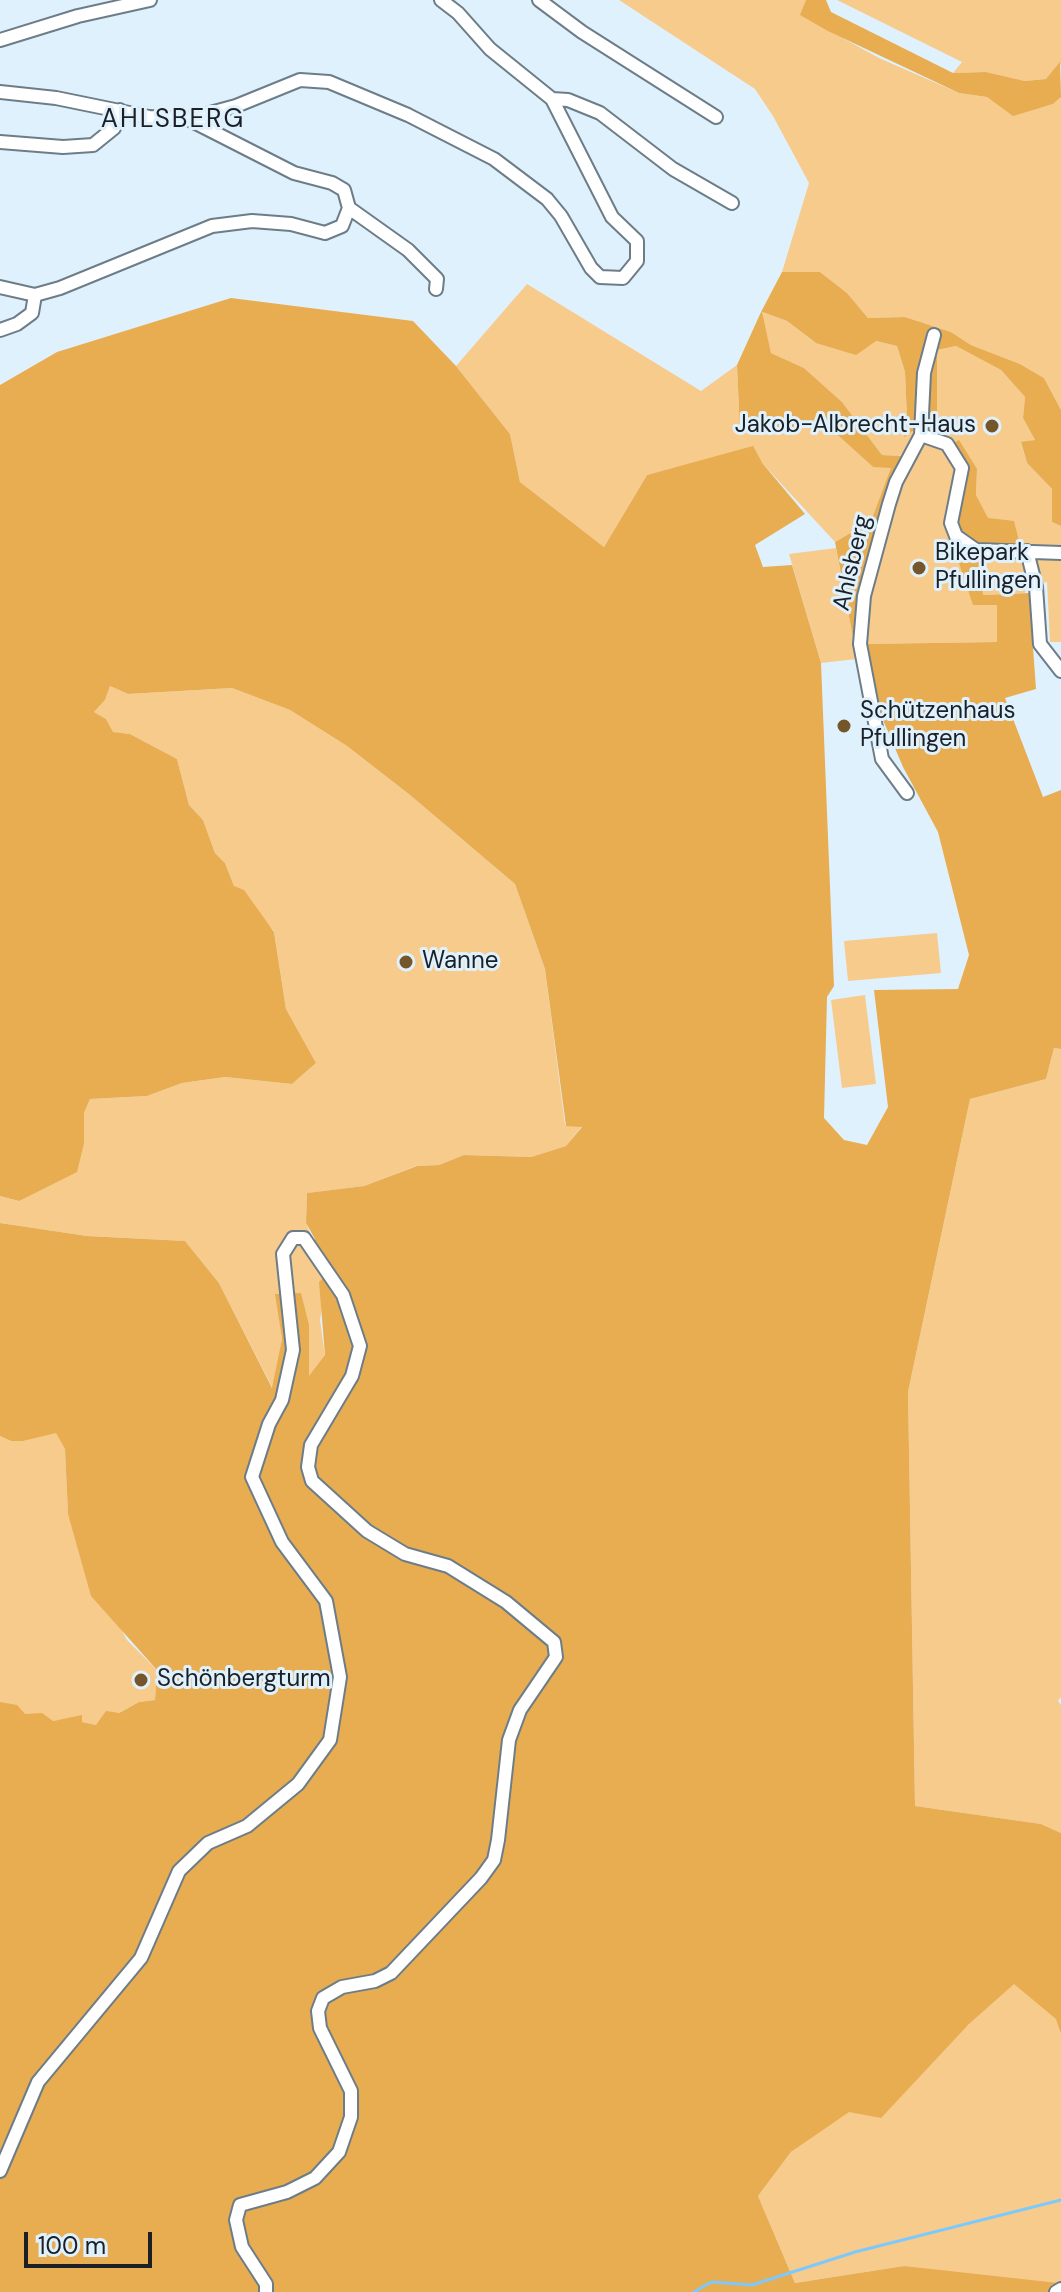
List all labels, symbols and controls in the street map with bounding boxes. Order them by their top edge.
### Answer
district label: AHLSBERG [101,104,245,136]
place label: Jakob-Albrecht-Haus [735,412,976,440]
marker: Jakob-Albrecht-Haus [983,417,1001,435]
street label: Ahlsberg [828,512,878,614]
place label: Bikepark Pfullingen [935,540,1041,596]
marker: Bikepark Pfullingen [910,559,928,577]
place label: Schützenhaus Pfullingen [860,698,1016,754]
marker: Schützenhaus Pfullingen [835,717,853,735]
place label: Wanne [422,948,498,976]
marker: Wanne [397,953,415,971]
place label: Schönbergturm [157,1666,331,1694]
marker: Schönbergturm [132,1671,150,1689]
scale bar [28,2216,156,2266]
text: 100 m [38,2230,106,2261]

